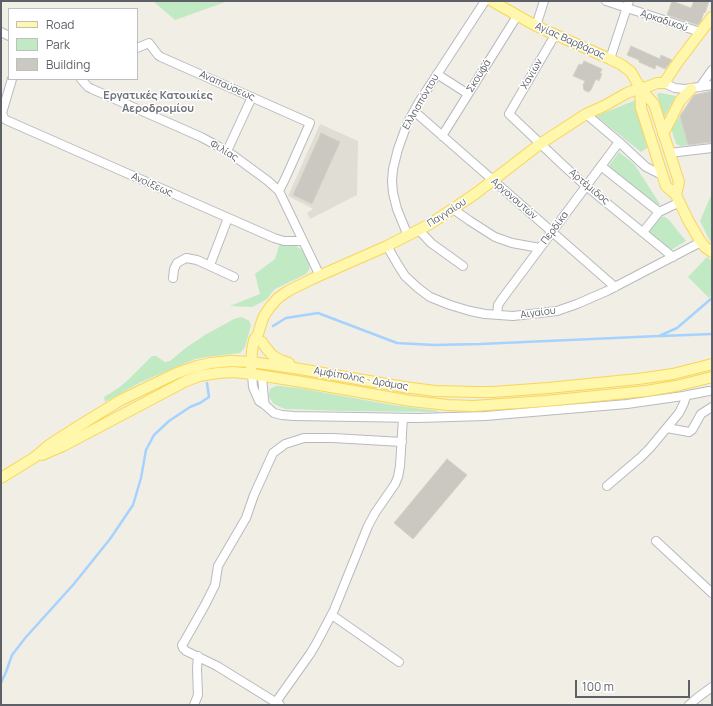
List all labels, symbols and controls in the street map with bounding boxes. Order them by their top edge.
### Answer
legend [8,8,138,80]
street label: Αρκαδικού [639,8,689,34]
text: Road [46,16,74,33]
street label: Αγίας Βαρβάρας [533,20,607,62]
text: Park [46,36,70,53]
text: Building [46,56,90,73]
street label: Σκουφά [464,57,494,95]
street label: Χανίων [519,57,545,91]
street label: Αναπαύσεως [197,68,257,104]
street label: Ελλησπόντου [400,72,442,132]
district label: Εργατικές Κατοικίες Αεροδρομίου [103,89,213,115]
street label: Φιλίας [208,138,240,164]
street label: Αρτέμιδος [566,167,612,207]
street label: Ανοίξεως [129,171,175,199]
street label: Αργοναυτών [489,176,539,222]
street label: Παγγαίου [425,196,469,230]
street label: Περδίκα [539,209,571,247]
street label: Αιγαίου [520,305,556,321]
street label: Αμφίπολης - Δράμας [313,365,409,393]
scale bar [577,672,692,698]
text: 100 m [582,678,614,695]

